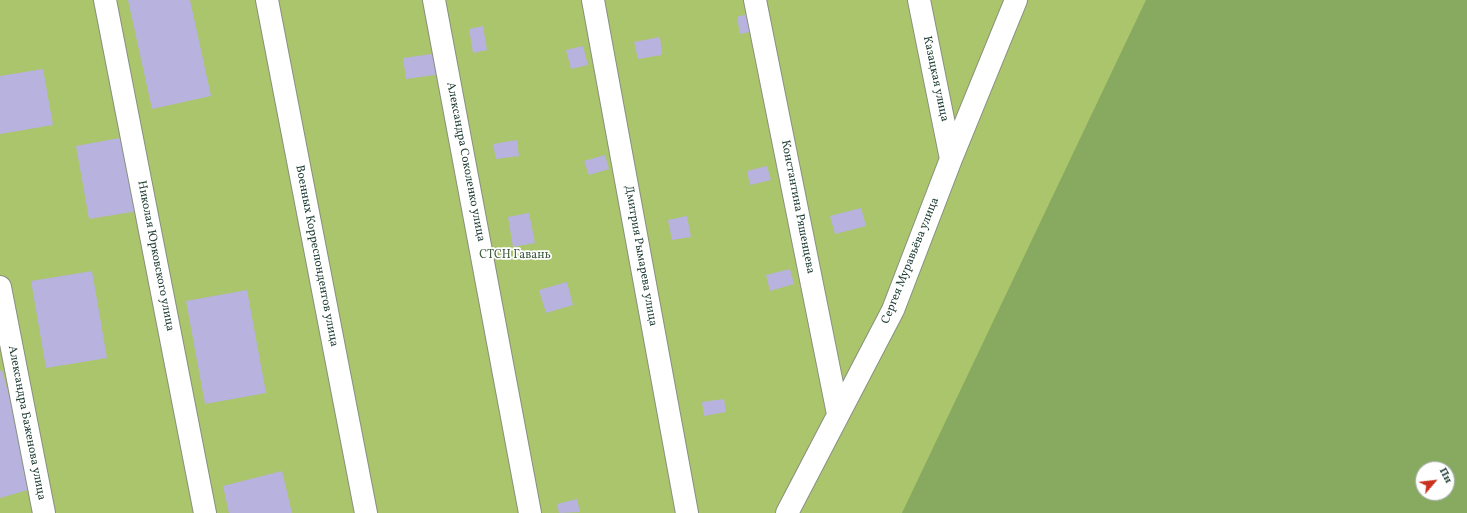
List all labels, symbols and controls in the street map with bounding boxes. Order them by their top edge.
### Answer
street label: Казацкая улица [919,35,951,123]
street label: Александра Соколенко улица [442,81,488,243]
street label: Константина Ряшенцева [777,139,817,275]
street label: Военных Корреспондентов улица [291,164,341,348]
street label: Николая Юрковского улица [133,179,177,333]
street label: Дмитрия Рымарева улица [621,184,659,328]
street label: Сергея Муравьёва улица [879,196,943,326]
park label: СТСН Гавань [479,249,551,263]
street label: Александра Баженова улица [4,344,48,502]
north arrow [1415,461,1455,501]
text: Пн [1435,465,1455,486]

